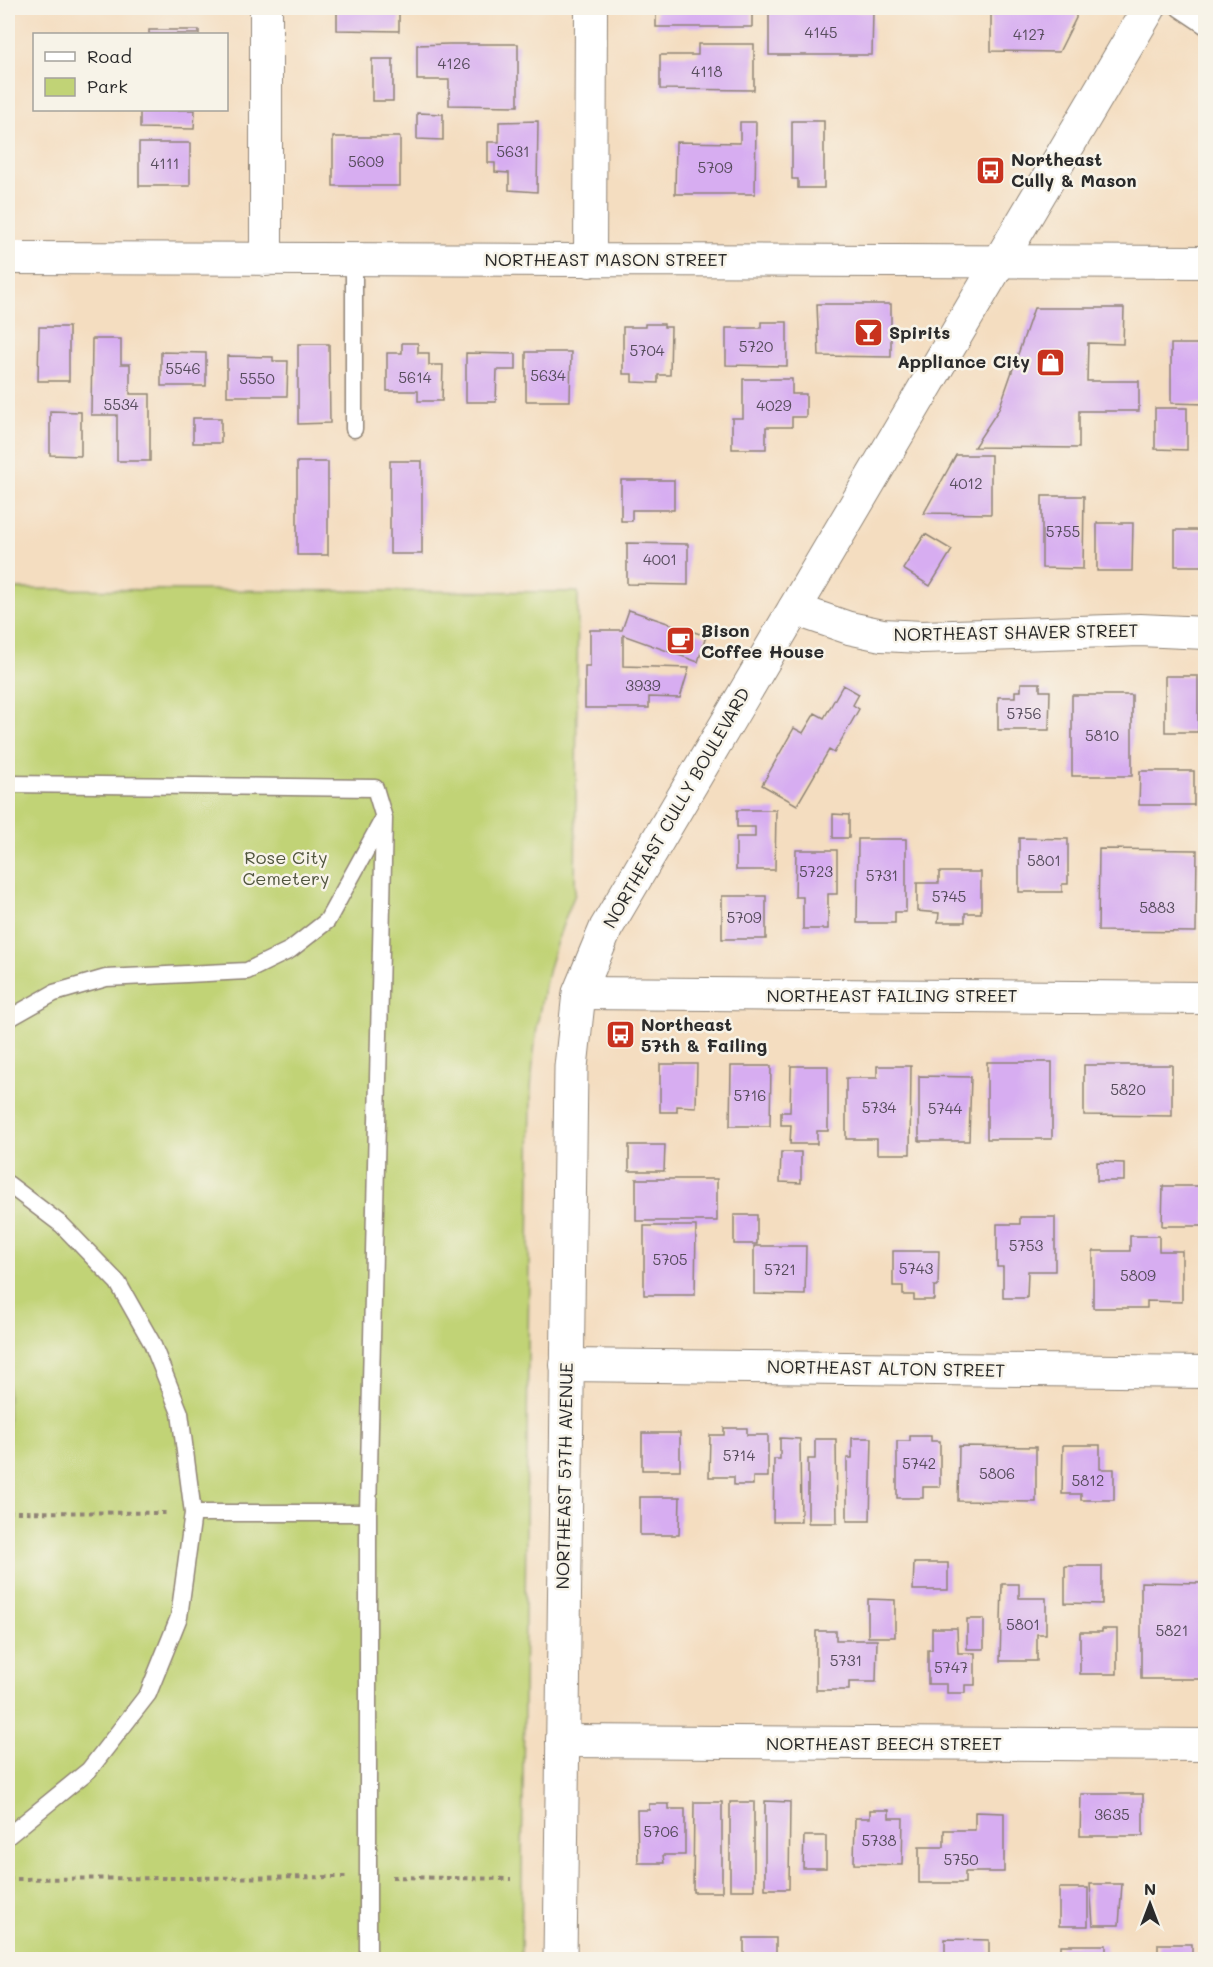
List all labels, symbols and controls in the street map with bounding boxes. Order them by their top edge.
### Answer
house number: 4145 [804,22,838,42]
house number: 4127 [1013,24,1045,44]
legend [33,33,228,111]
text: Road [87,44,132,68]
house number: 4126 [438,53,470,73]
house number: 4118 [691,61,723,81]
text: Park [87,74,128,98]
house number: 5631 [496,141,530,161]
place label: Northeast Cully & Mason [1011,147,1137,192]
house number: 5609 [348,151,384,171]
house number: 4111 [151,153,179,173]
bus stop icon: Northeast Cully & Mason [974,154,1006,186]
house number: 5709 [697,157,733,177]
street label: NORTHEAST MASON STREET [484,247,728,271]
bar icon: Spirits [852,317,884,349]
place label: Spirits [889,320,950,344]
house number: 5720 [739,336,773,356]
house number: 5704 [629,340,665,360]
shop icon: Appliance City [1035,346,1067,378]
place label: Appliance City [897,349,1030,373]
house number: 5546 [165,358,201,378]
house number: 5634 [530,365,566,385]
house number: 5614 [398,367,432,387]
house number: 5550 [239,368,275,388]
house number: 5534 [103,394,139,414]
house number: 4029 [756,395,792,415]
house number: 4012 [949,473,983,493]
house number: 5755 [1046,521,1080,541]
house number: 4001 [643,549,677,569]
place label: Bison Coffee House [701,618,824,663]
street label: NORTHEAST SHAVER STREET [893,618,1139,646]
cafe icon: Bison Coffee House [664,625,696,657]
house number: 3939 [625,675,661,695]
street label: NORTHEAST CULLY BOULEVARD [597,683,755,932]
house number: 5756 [1007,703,1041,723]
house number: 5810 [1085,725,1119,745]
park label: Rose City Cemetery [243,845,329,890]
house number: 5801 [1027,850,1061,870]
house number: 5723 [799,861,833,881]
house number: 5731 [866,865,898,885]
house number: 5745 [932,886,966,906]
house number: 5883 [1139,897,1175,917]
house number: 5709 [726,907,762,927]
street label: NORTHEAST FAILING STREET [766,983,1018,1007]
place label: Northeast 57th & Failing [641,1012,767,1057]
bus stop icon: Northeast 57th & Failing [604,1019,636,1051]
house number: 5820 [1110,1079,1146,1099]
house number: 5716 [734,1085,766,1105]
house number: 5734 [862,1097,897,1117]
house number: 5744 [928,1098,963,1118]
house number: 5753 [1009,1235,1044,1255]
house number: 5705 [652,1249,688,1269]
house number: 5743 [899,1258,934,1278]
house number: 5721 [764,1259,796,1279]
house number: 5809 [1120,1265,1156,1285]
street label: NORTHEAST ALTON STREET [767,1354,1005,1382]
street label: NORTHEAST 57TH AVENUE [550,1362,578,1590]
house number: 5714 [723,1445,755,1465]
house number: 5742 [902,1453,936,1473]
house number: 5806 [979,1463,1015,1483]
house number: 5812 [1072,1470,1104,1490]
house number: 5801 [1006,1614,1040,1634]
house number: 5821 [1156,1620,1188,1640]
house number: 5731 [830,1650,862,1670]
house number: 5747 [934,1657,968,1677]
street label: NORTHEAST BEECH STREET [766,1731,1002,1755]
house number: 3635 [1094,1804,1130,1824]
house number: 5706 [643,1821,679,1841]
house number: 5738 [862,1830,896,1850]
house number: 5750 [943,1849,979,1869]
north arrow [1120,1874,1180,1934]
text: N [1144,1878,1156,1899]

